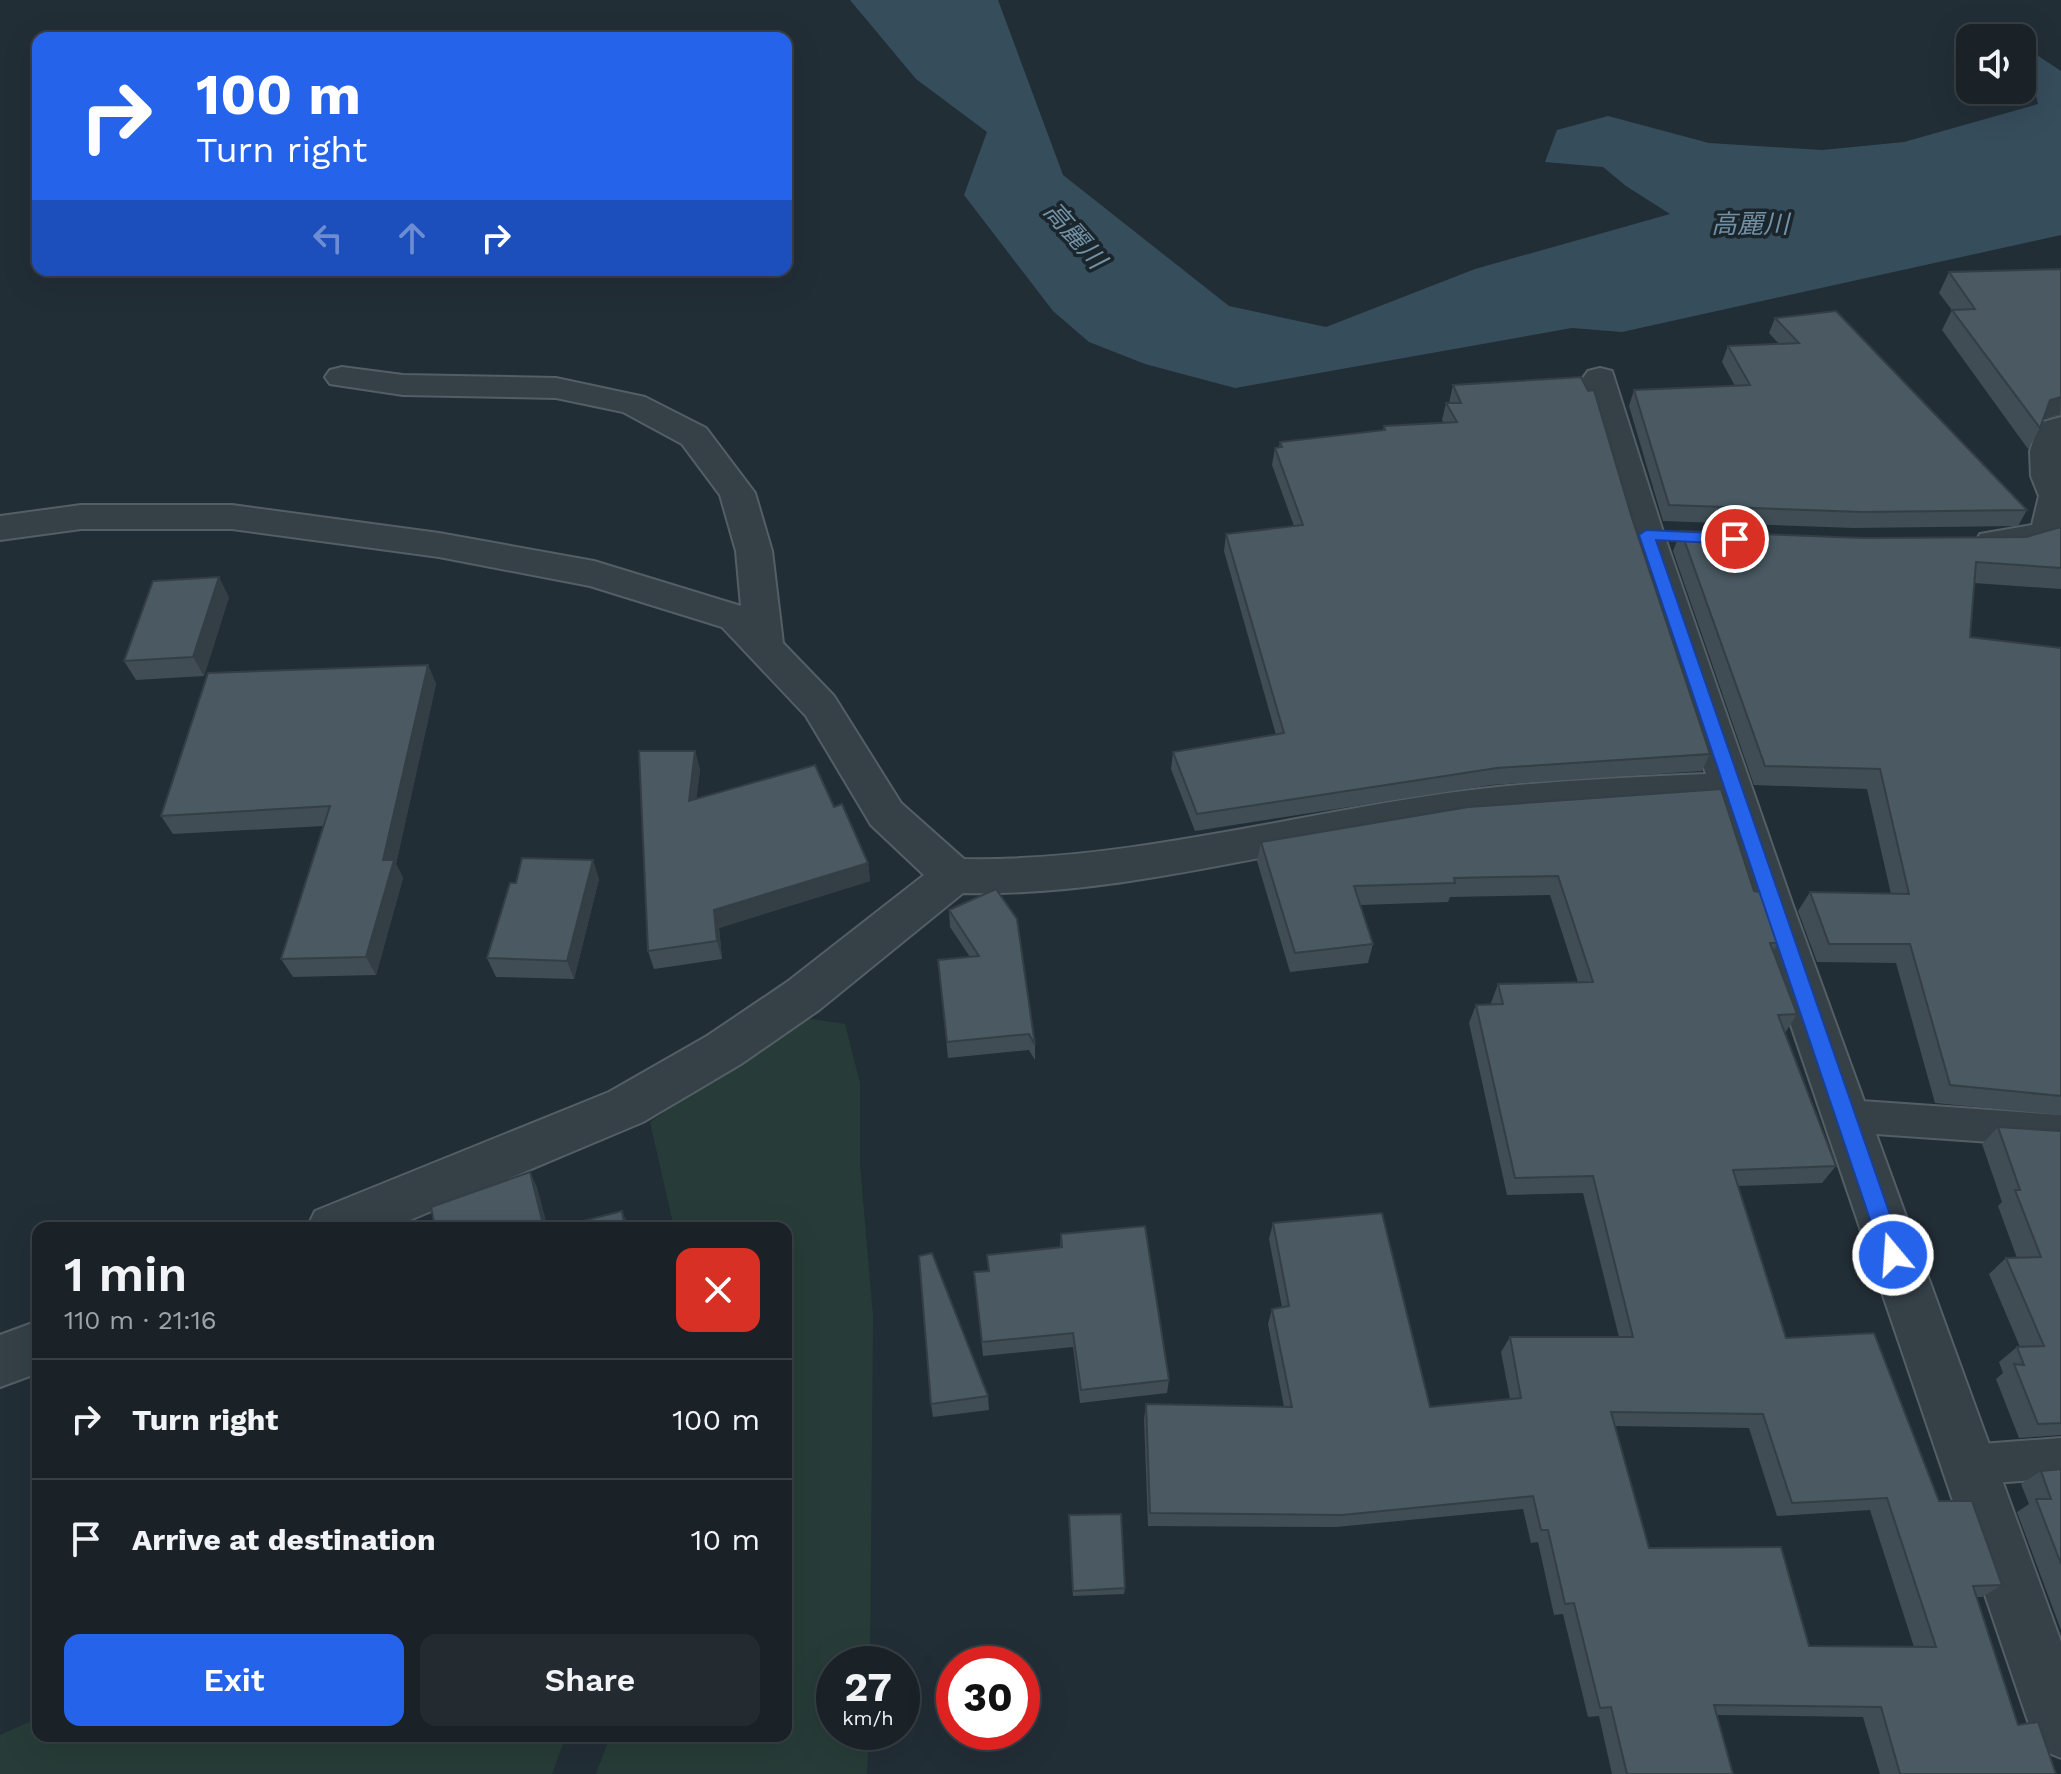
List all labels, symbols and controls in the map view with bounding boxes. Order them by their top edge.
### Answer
map controls [1956,24,2036,104]
button: sound [1956,24,2036,104]
text: 100 m [196,62,361,128]
icon: right [64,64,168,168]
text: Turn right [196,129,367,171]
water label: 高麗川 [1038,196,1114,277]
water label: 高麗川 [1711,209,1792,239]
icon: left [306,216,350,260]
icon: ahead [390,216,434,260]
icon: right [474,216,518,260]
pin [1701,505,1769,573]
icon: arrive [1713,517,1757,561]
position arrow [1851,1213,1935,1297]
text: 1 min [64,1246,187,1303]
button: close [676,1248,760,1332]
text: 110 m · 21:16 [64,1305,217,1335]
icon: right [64,1397,108,1441]
text: Turn right [132,1402,278,1437]
text: 100 m [672,1402,760,1437]
icon: arrive [64,1517,108,1561]
text: Arrive at destination [132,1522,436,1557]
text: 10 m [691,1522,760,1557]
button: Exit [64,1634,404,1726]
button: Share [420,1634,760,1726]
speed limit sign: 30 [936,1646,1040,1750]
text: 27 [844,1664,892,1711]
text: km/h [842,1706,894,1730]

